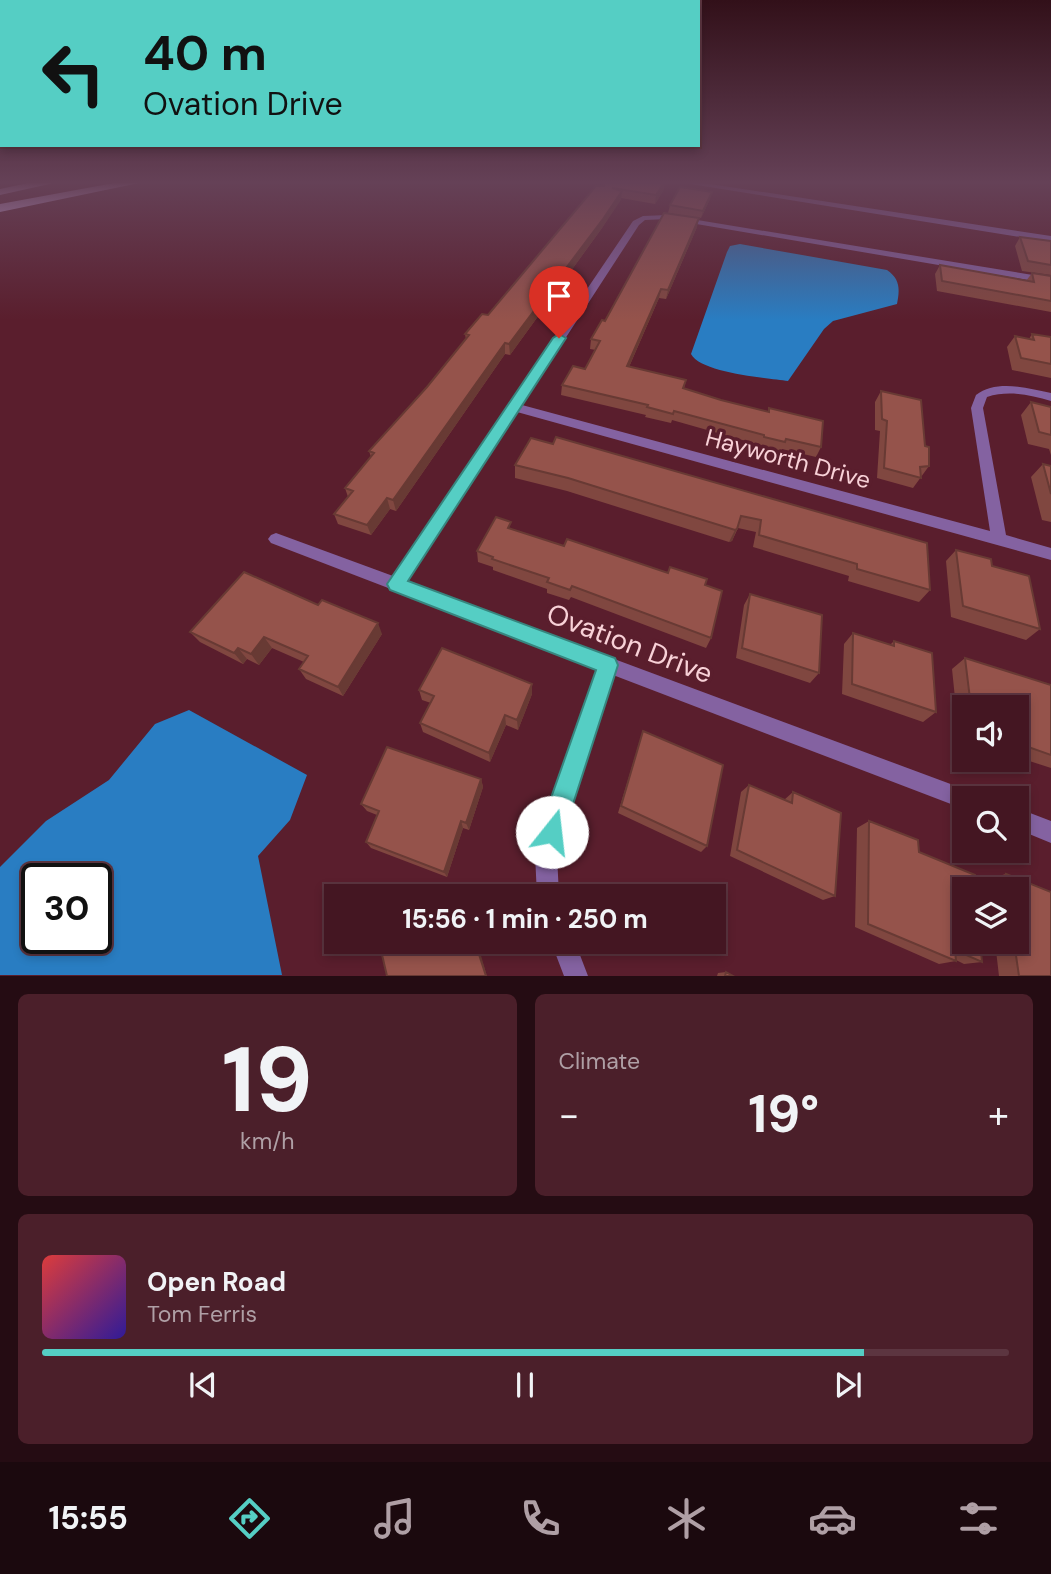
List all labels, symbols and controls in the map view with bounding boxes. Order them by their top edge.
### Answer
text: 40 m [143,21,267,85]
icon: left [28,28,119,119]
text: Ovation Drive [143,83,343,125]
pin [529,266,589,338]
icon: arrive [540,277,578,315]
street label: Hayworth Drive [702,422,874,495]
street label: Ovation Drive [542,595,718,692]
map controls [952,695,1029,954]
button: sound [952,695,1029,772]
button: search [952,786,1029,863]
position arrow [515,795,589,869]
speed limit sign: 30 [21,863,112,954]
button: layers [952,877,1029,954]
text: 15:56 · 1 min · 250 m [402,902,648,936]
text: 19 [222,1021,313,1139]
text: Climate [559,1046,640,1076]
text: 19° [748,1080,819,1148]
text: − [559,1090,579,1140]
text: + [988,1090,1009,1140]
text: km/h [240,1126,294,1156]
text: Open Road [147,1265,286,1299]
text: Tom Ferris [147,1299,257,1329]
icon: previous [184,1366,222,1404]
icon: pause [506,1366,544,1404]
icon: next [829,1366,867,1404]
icon: directions [225,1494,274,1543]
icon: music [370,1494,419,1543]
icon: phone [516,1494,565,1543]
icon: climate [662,1494,711,1543]
icon: car [808,1494,857,1543]
icon: filters [954,1494,1003,1543]
text: 15:55 [48,1497,128,1539]

